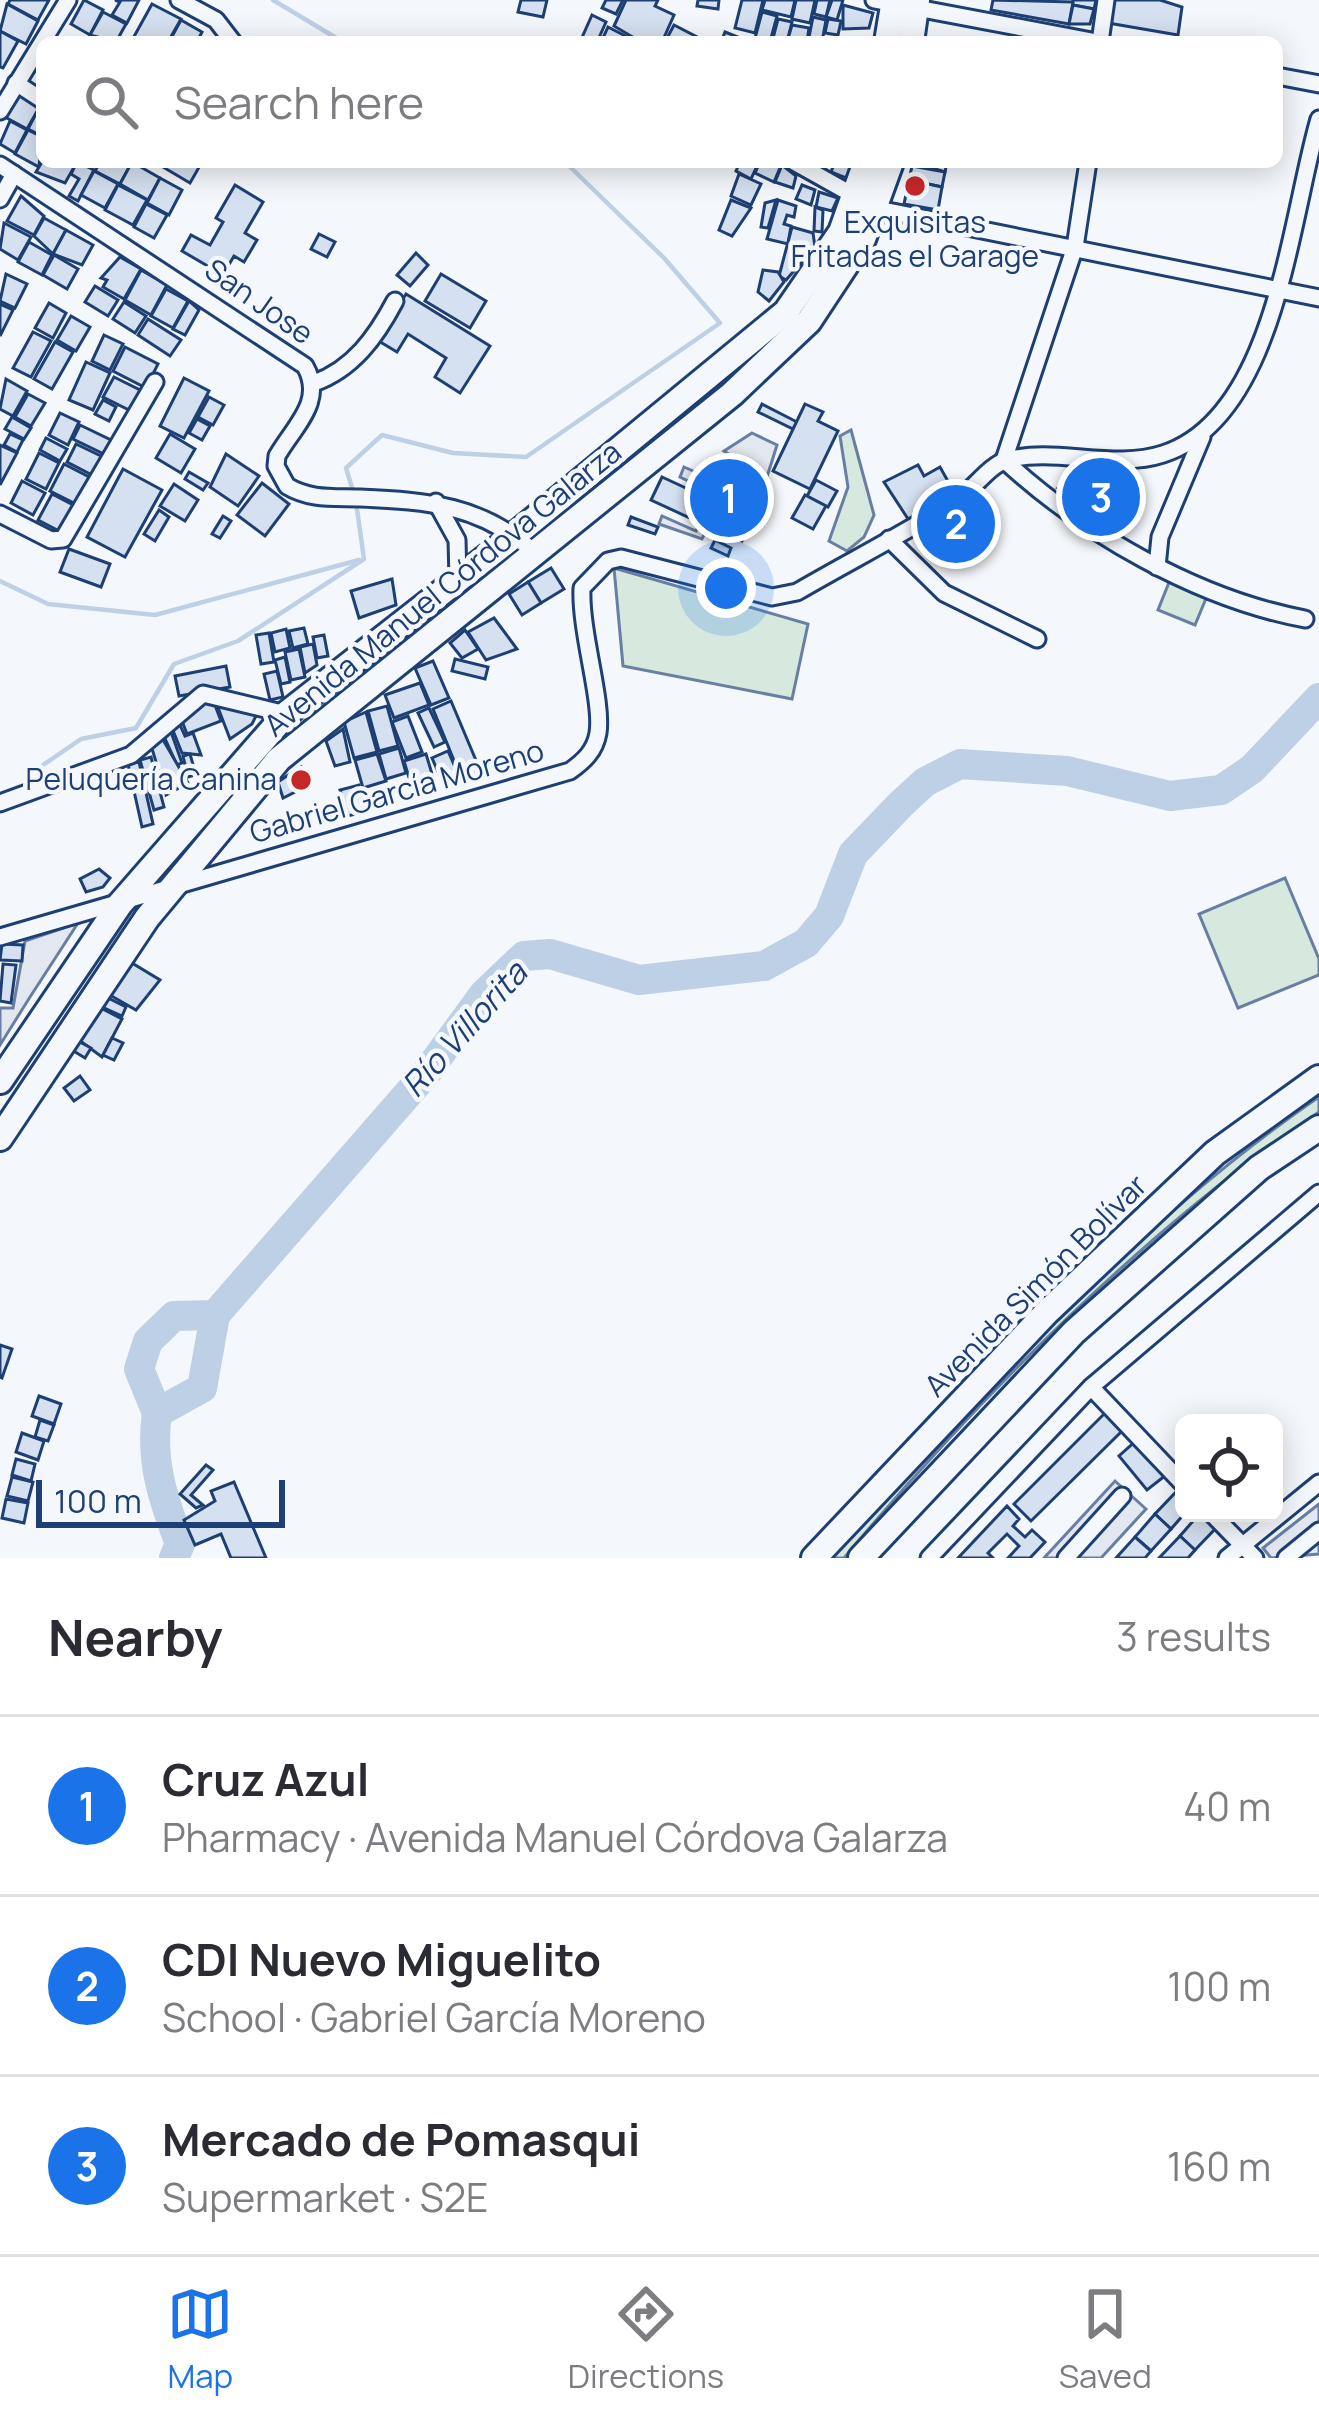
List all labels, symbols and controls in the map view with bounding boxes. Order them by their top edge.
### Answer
search box [36,36,1283,168]
icon: search [78,69,144,135]
text: Search here [174,71,424,133]
marker: Exquisitas Fritadas el Garage [902,173,928,199]
place label: Exquisitas Fritadas el Garage [791,201,1039,276]
street label: San Jose [197,248,322,353]
street label: Avenida Manuel Córdova Galarza [255,431,629,745]
pin: 3 [1062,452,1140,542]
pin: 1 [690,453,768,543]
pin: 2 [917,479,995,569]
your location [696,558,756,618]
street label: Gabriel García Moreno [245,729,548,852]
place label: Peluquería Canina [26,758,277,799]
marker: Peluquería Canina [288,767,314,793]
water label: Río Villorita [391,950,538,1106]
street label: Avenida Simón Bolívar [915,1165,1155,1405]
map controls [1175,1414,1283,1522]
button: locate [1175,1414,1283,1522]
scale bar [36,1474,285,1527]
text: 100 m [54,1478,142,1523]
text: Nearby [48,1602,223,1671]
text: 3 results [1116,1609,1271,1663]
text: Cruz Azul [162,1748,369,1810]
text: 1 [78,1779,96,1833]
text: 40 m [1183,1779,1271,1833]
text: Pharmacy · Avenida Manuel Córdova Galarza [162,1810,948,1864]
text: CDI Nuevo Miguelito [162,1928,601,1990]
text: 2 [75,1959,99,2013]
text: 100 m [1167,1959,1271,2013]
text: School · Gabriel García Moreno [162,1990,706,2044]
text: Mercado de Pomasqui [162,2108,640,2170]
text: 3 [76,2139,98,2193]
text: 160 m [1167,2139,1271,2193]
text: Supermarket · S2E [162,2170,488,2224]
tab: Map [167,2281,233,2398]
tab: Directions [568,2281,724,2398]
tab: Saved [1059,2281,1152,2398]

